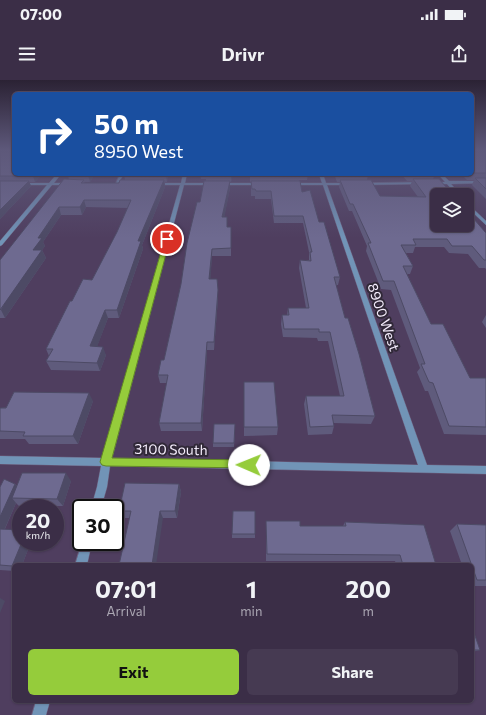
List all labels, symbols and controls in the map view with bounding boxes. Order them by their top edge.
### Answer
text: 07:00 [20,5,62,23]
icon: menu [16,43,38,65]
text: Drivr [222,43,264,65]
icon: share [448,43,470,65]
text: 50 m [94,106,159,140]
icon: right [28,108,80,160]
text: 8950 West [94,140,184,162]
map controls [430,188,474,232]
button: layers [430,188,474,232]
pin [150,222,184,256]
icon: arrive [156,228,178,250]
street label: 8900 West [364,281,404,353]
street label: 3100 South [134,440,208,458]
position arrow [228,444,270,486]
speed limit sign: 30 [72,499,124,551]
text: 20 [26,508,50,532]
text: km/h [26,529,50,541]
text: 07:01 [95,574,157,603]
text: 1 [246,574,257,603]
text: 200 [346,574,391,603]
text: Arrival [106,603,146,619]
text: min [240,603,262,619]
text: m [363,603,374,619]
button: Exit [28,649,239,695]
button: Share [247,649,458,695]

